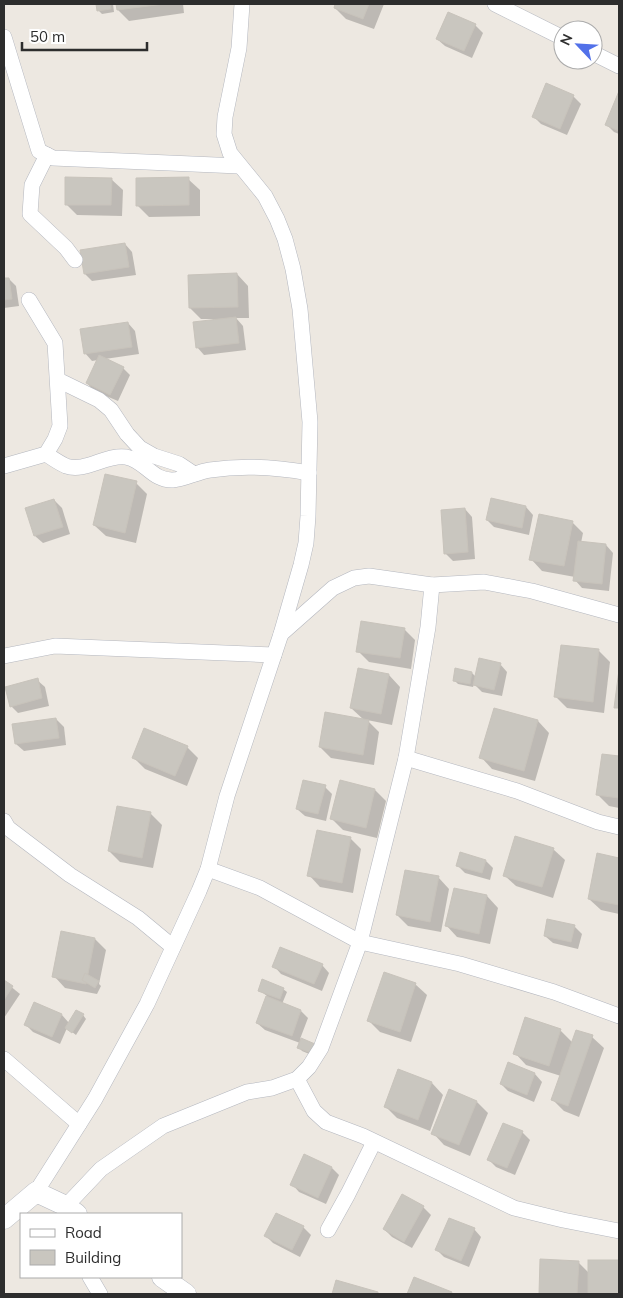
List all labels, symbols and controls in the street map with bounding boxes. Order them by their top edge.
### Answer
scale bar [22,20,148,52]
north arrow [553,20,603,70]
text: 50 m [30,27,65,46]
text: N [556,31,577,48]
legend [20,1213,182,1278]
text: Road [65,1223,102,1242]
text: Building [65,1248,121,1267]

